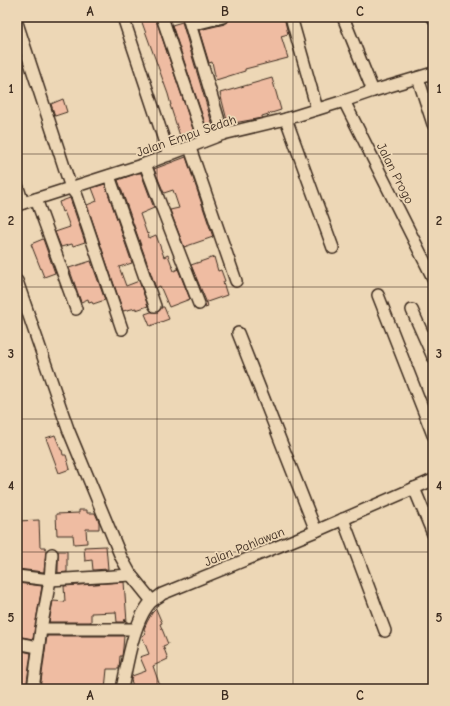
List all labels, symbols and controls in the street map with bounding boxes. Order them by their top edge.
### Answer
text: A [86,4,94,19]
text: B [221,4,229,19]
text: C [356,4,364,19]
text: 1 [8,81,14,96]
text: 1 [436,81,442,96]
street label: Jalan Empu Sedah [134,111,238,160]
street label: Jalan Progo [374,140,417,206]
text: 2 [8,213,14,228]
text: 2 [436,213,442,228]
text: 3 [8,346,14,361]
text: 3 [436,346,442,361]
text: 4 [8,478,14,493]
text: 4 [436,478,442,493]
street label: Jalan Pahlawan [202,524,286,569]
text: 5 [8,610,15,625]
text: 5 [436,610,443,625]
text: A [86,688,94,703]
text: B [221,688,229,703]
text: C [356,688,364,703]

